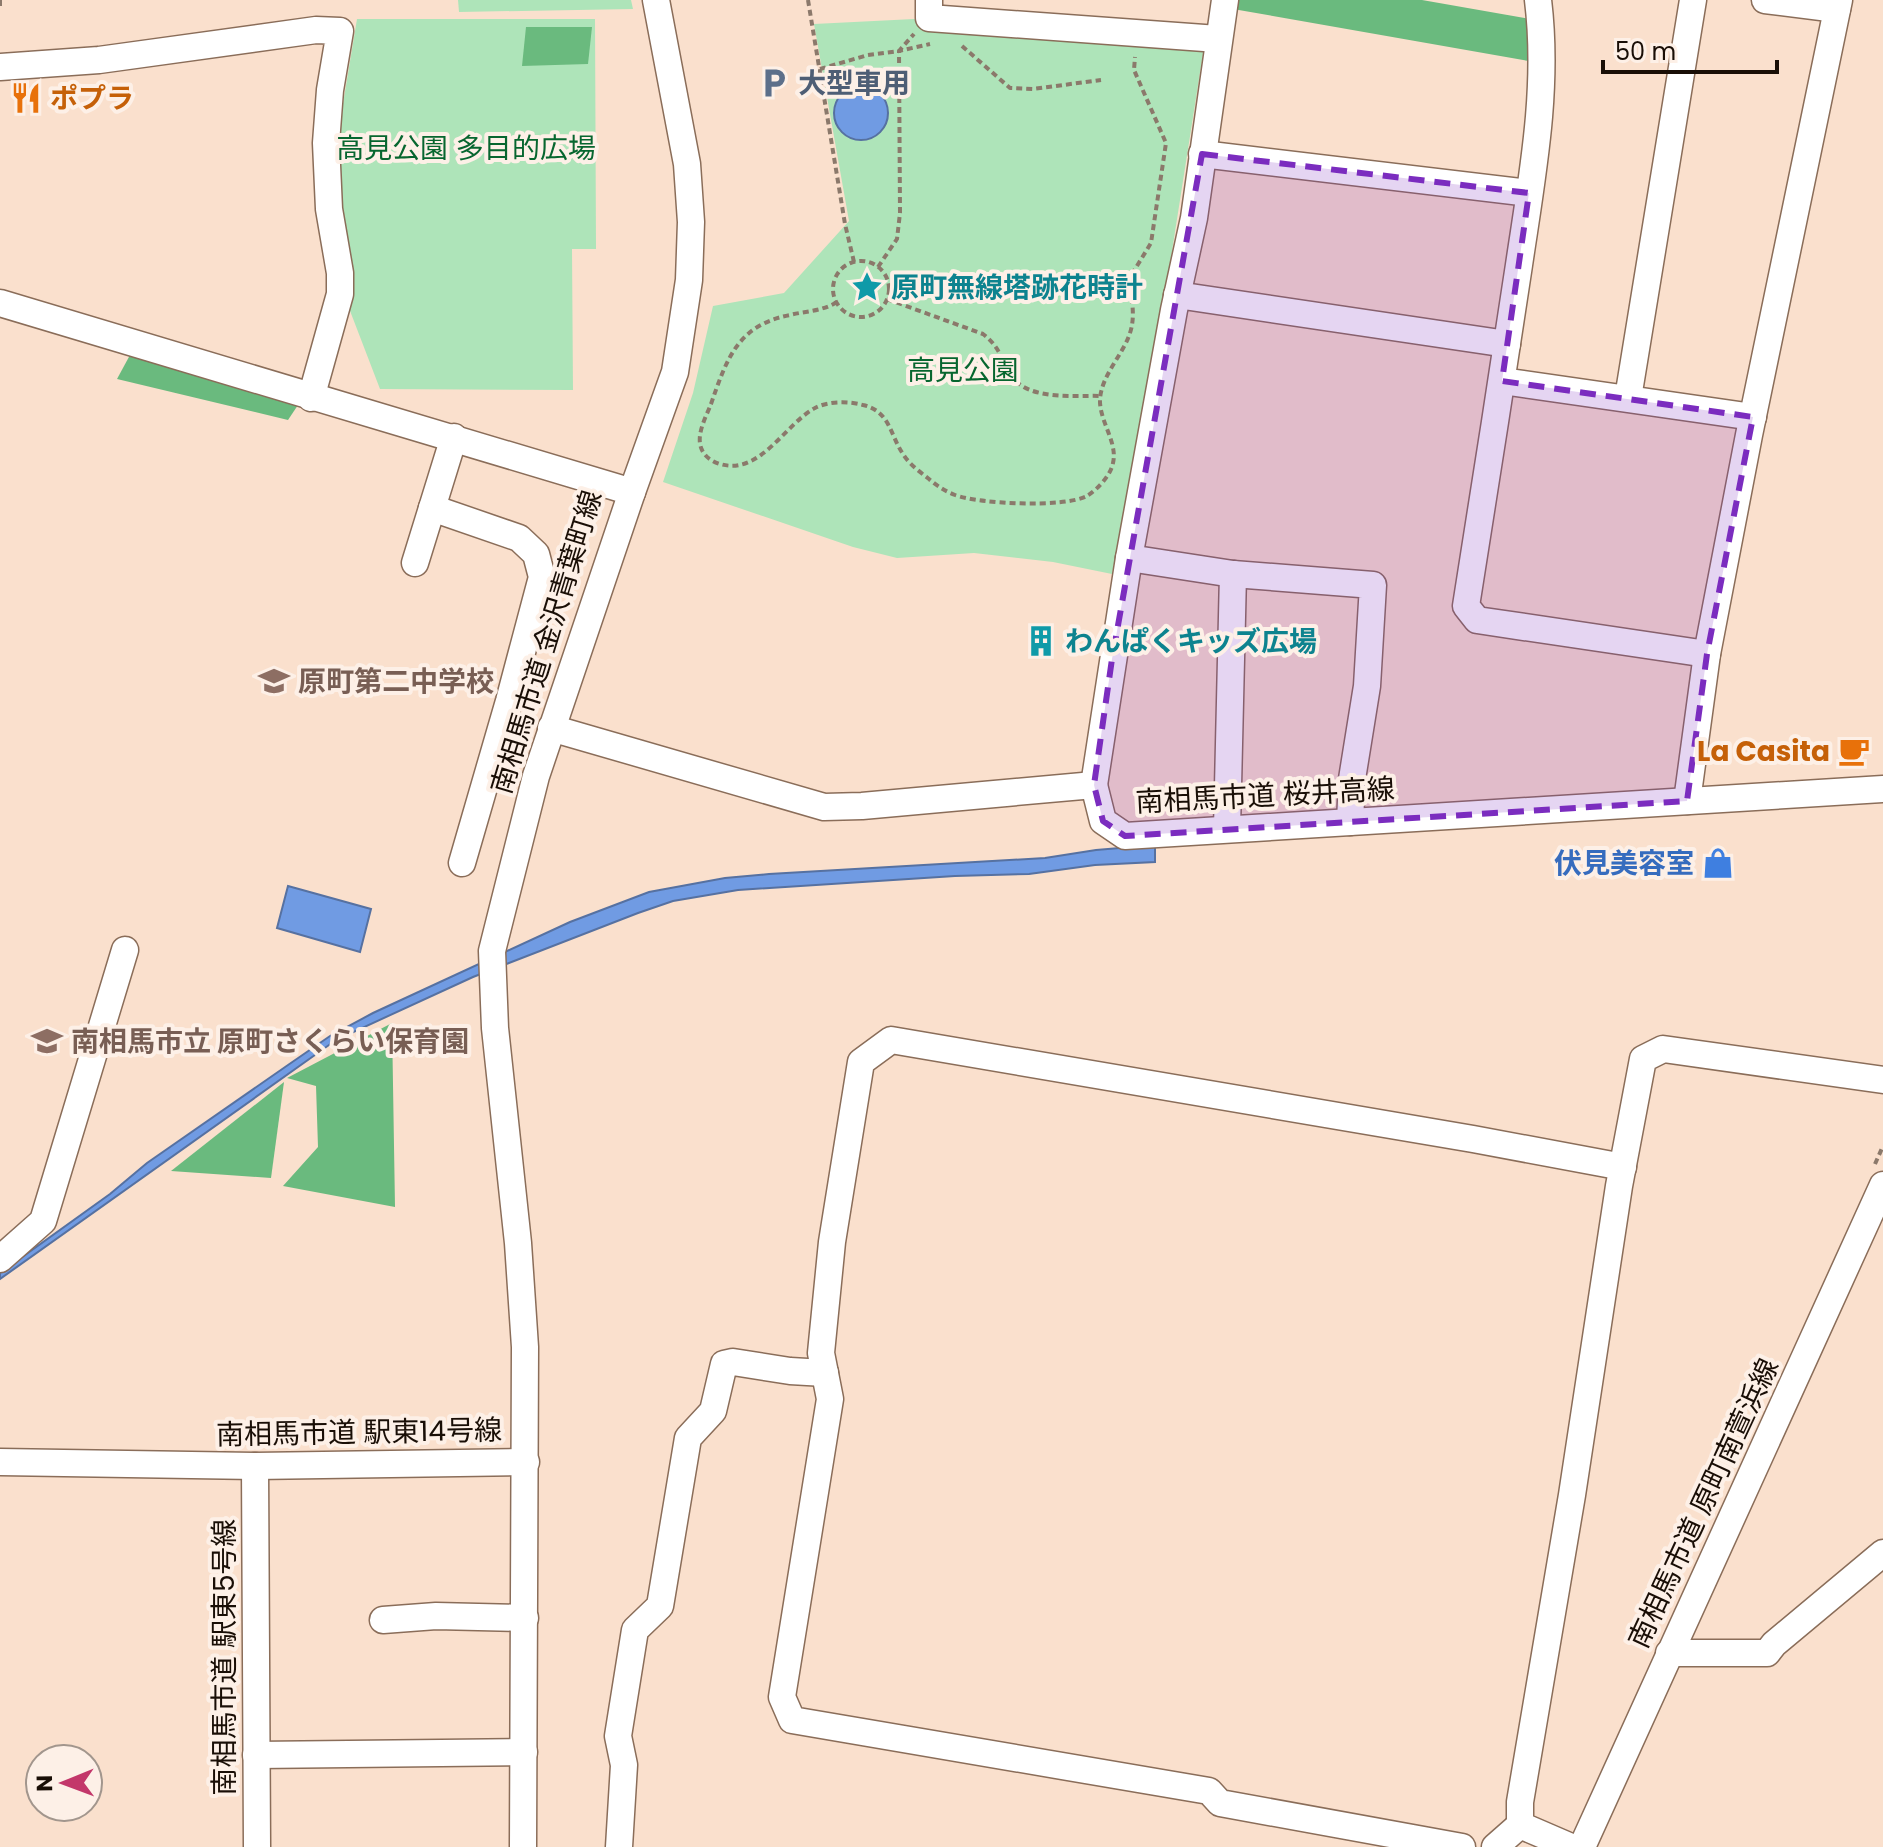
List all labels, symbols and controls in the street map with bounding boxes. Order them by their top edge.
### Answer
scale bar [1603,24,1777,74]
text: 50 m [1615,35,1676,68]
place label: 大型車用 [798,64,910,103]
parking icon: 大型車用 [757,66,791,100]
place label: ポプラ [50,79,134,118]
restaurant icon: ポプラ [9,81,43,115]
park label: 高見公園 多目的広場 [336,129,596,168]
place label: 原町無線塔跡花時計 [891,268,1143,307]
place icon: 原町無線塔跡花時計 [850,270,884,304]
park label: 高見公園 [907,351,1019,390]
street label: 南相馬市道 金沢青葉町線 [482,486,611,799]
place label: わんぱくキッズ広場 [1065,622,1317,661]
building icon: わんぱくキッズ広場 [1024,624,1058,658]
place label: 原町第二中学校 [298,662,494,701]
school or university icon: 原町第二中学校 [257,664,291,698]
place label: La Casita [1697,732,1830,771]
cafe icon: La Casita [1837,734,1871,768]
street label: 南相馬市道 桜井高線 [1134,769,1396,822]
place label: 伏見美容室 [1554,844,1694,883]
shop icon: 伏見美容室 [1701,846,1735,880]
place label: 南相馬市立 原町さくらい保育園 [71,1022,469,1061]
school or university icon: 南相馬市立 原町さくらい保育園 [30,1024,64,1058]
street label: 南相馬市道 原町南萱浜線 [1619,1352,1788,1654]
street label: 南相馬市道 駅東14号線 [216,1411,502,1454]
street label: 南相馬市道 駅東5号線 [205,1518,244,1796]
north arrow [24,1743,104,1823]
text: N [29,1775,60,1792]

